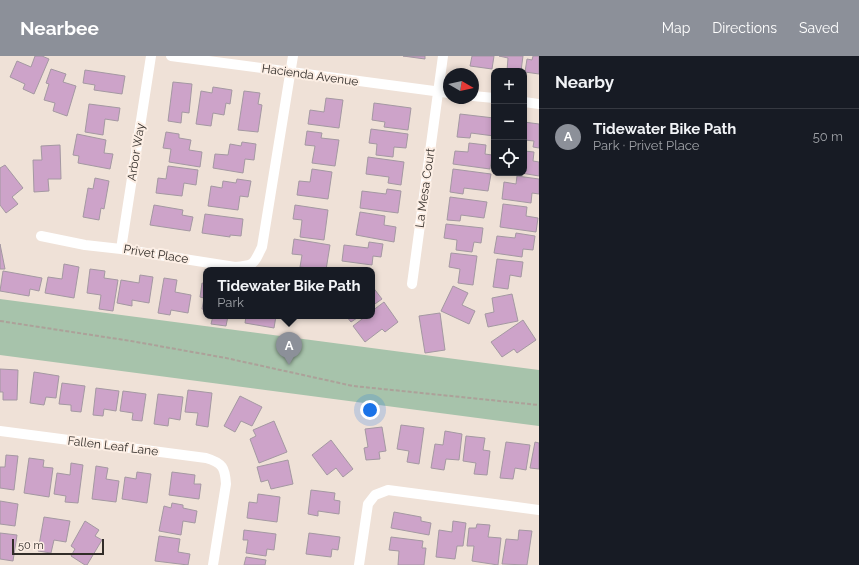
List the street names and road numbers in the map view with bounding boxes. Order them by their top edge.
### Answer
street label: Hacienda Avenue [261,61,359,89]
street label: Arbor Way [125,122,148,182]
street label: La Mesa Court [412,147,438,229]
street label: Privet Place [123,242,189,266]
street label: Fallen Leaf Lane [67,433,159,459]

